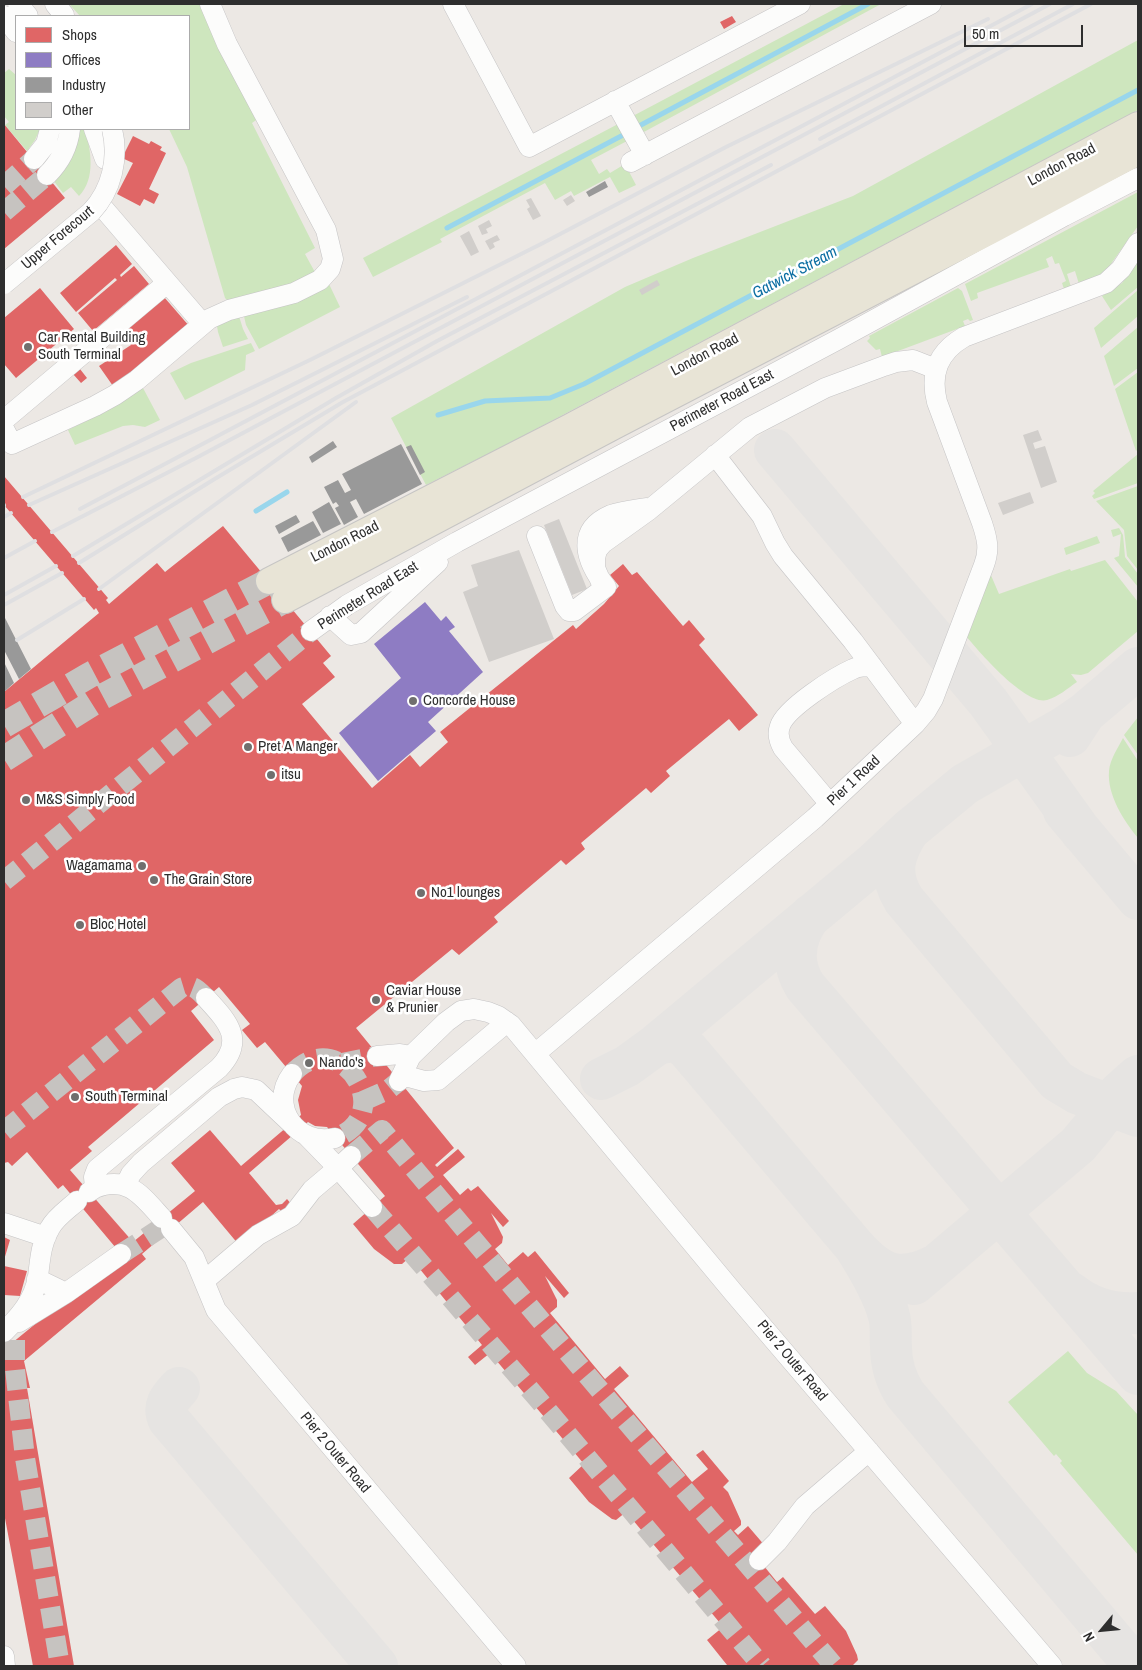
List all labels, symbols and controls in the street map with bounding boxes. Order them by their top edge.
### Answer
legend [15,15,190,130]
scale bar [967,15,1086,47]
text: 50 m [972,23,999,44]
text: Shops [62,24,97,45]
text: Offices [62,49,101,70]
text: Industry [62,74,106,95]
text: Other [62,99,93,120]
street label: London Road [1025,140,1099,190]
street label: Upper Forecourt [18,203,98,273]
water label: Gatwick Stream [749,243,841,303]
place label: Car Rental Building South Terminal [38,329,145,364]
street label: London Road [668,330,742,380]
marker: Car Rental Building South Terminal [22,341,34,353]
street label: Perimeter Road East [667,366,777,436]
street label: London Road [308,517,382,567]
street label: Perimeter Road East [315,558,421,634]
place label: Concorde House [423,692,515,710]
marker: Concorde House [407,695,419,707]
place label: Pret A Manger [258,738,337,756]
marker: Pret A Manger [242,741,254,753]
street label: Pier 1 Road [824,752,884,810]
place label: itsu [281,766,301,784]
marker: itsu [265,769,277,781]
place label: M&S Simply Food [36,791,135,809]
marker: M&S Simply Food [20,794,32,806]
place label: Wagamama [66,857,132,875]
marker: Wagamama [136,860,148,872]
place label: The Grain Store [164,871,252,889]
marker: The Grain Store [148,874,160,886]
place label: No1 lounges [431,884,500,902]
marker: No1 lounges [415,887,427,899]
place label: Bloc Hotel [90,916,146,934]
marker: Bloc Hotel [74,919,86,931]
place label: Caviar House & Prunier [386,982,461,1017]
marker: Caviar House & Prunier [370,994,382,1006]
place label: Nando's [319,1054,364,1072]
marker: Nando's [303,1057,315,1069]
place label: South Terminal [85,1088,168,1106]
marker: South Terminal [69,1091,81,1103]
street label: Pier 2 Outer Road [753,1317,831,1405]
street label: Pier 2 Outer Road [296,1409,374,1497]
north arrow [1077,1605,1127,1655]
text: N [1079,1629,1099,1645]

